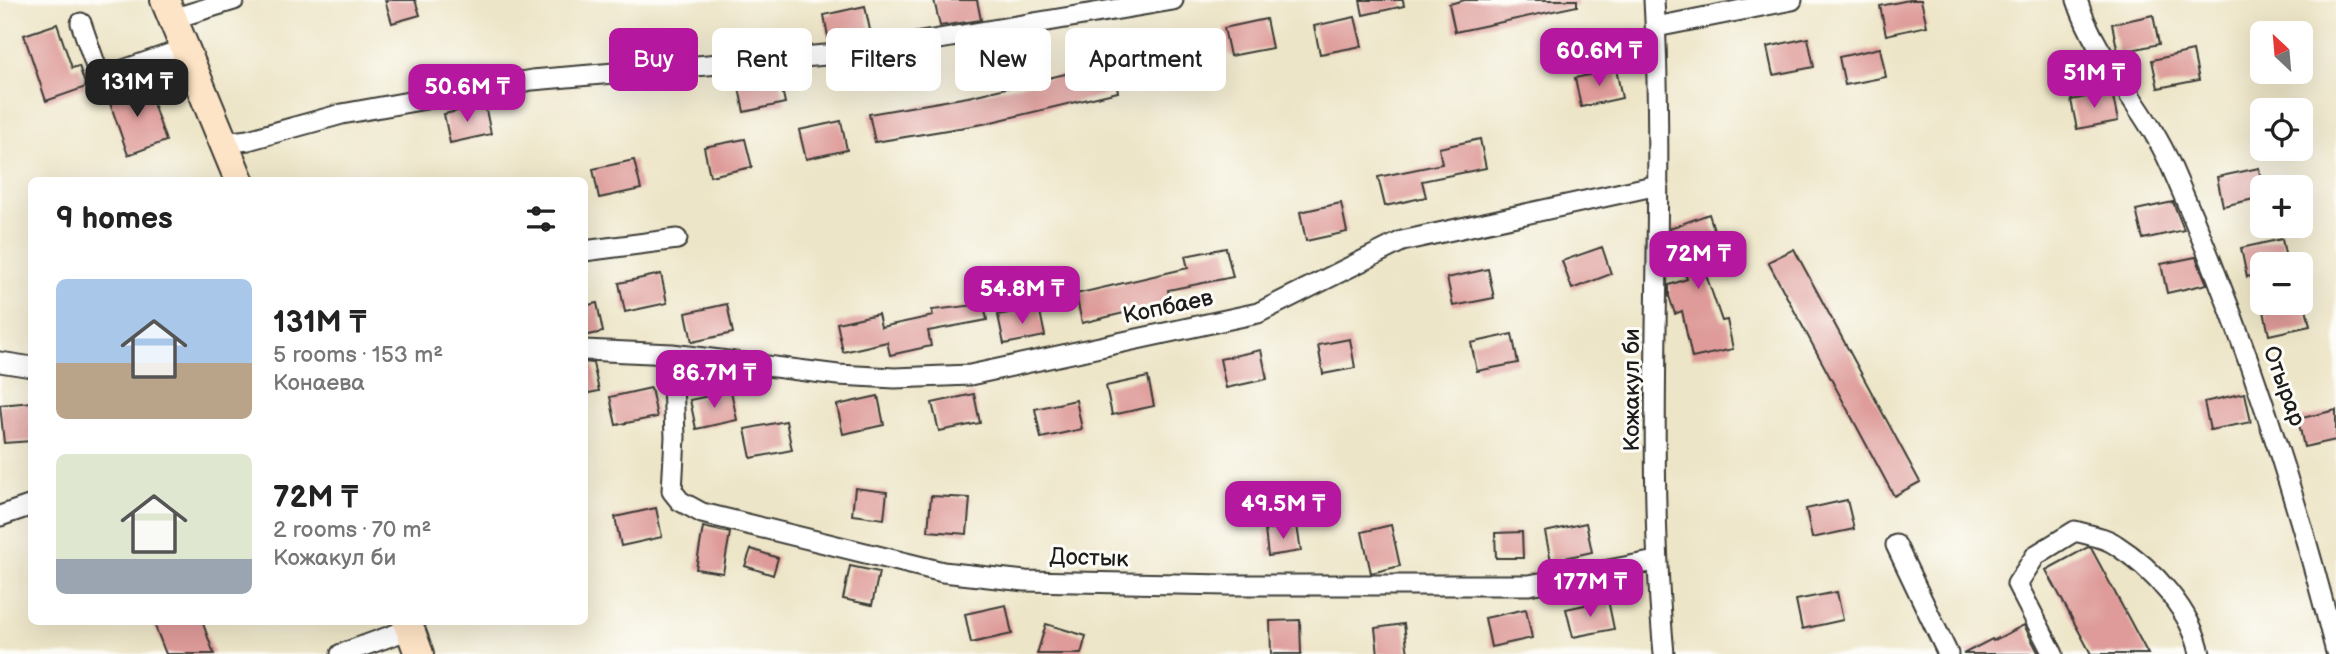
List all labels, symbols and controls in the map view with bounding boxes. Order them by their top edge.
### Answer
north arrow [2250,21,2314,84]
map controls [2250,21,2313,315]
chip: Buy [609,28,698,91]
chip: Rent [712,28,812,91]
chip: Filters [826,28,941,91]
chip: New [955,28,1051,91]
chip: Apartment [1065,28,1226,91]
pin: 60.6M ₸ [1534,28,1664,88]
text: 60.6M ₸ [1556,37,1642,65]
pin: 51M ₸ [2045,50,2143,110]
text: 51M ₸ [2063,59,2125,87]
pin: 131M ₸ [80,60,194,119]
pin: 50.6M ₸ [402,64,532,124]
text: 131M ₸ [101,68,173,96]
text: 50.6M ₸ [424,73,510,101]
button: locate [2250,98,2313,161]
button: + [2250,175,2313,238]
icon: filters [522,200,560,238]
text: 9 homes [56,201,173,237]
pin: 72M ₸ [1649,232,1747,291]
text: 72M ₸ [1665,240,1731,268]
button: − [2250,252,2313,315]
pin: 54.8M ₸ [957,266,1087,326]
text: 54.8M ₸ [980,275,1064,303]
street label: Копбаев [1120,284,1216,330]
text: 131M ₸ [273,305,366,341]
icon: home [112,307,196,391]
street label: Кожакул би [1618,328,1646,452]
text: 5 rooms · 153 m² [273,341,443,369]
street label: Отырар [2257,342,2311,430]
pin: 86.7M ₸ [649,350,779,410]
text: 86.7M ₸ [672,359,756,387]
text: Конаева [273,369,365,397]
text: 72M ₸ [273,480,358,516]
icon: home [112,482,196,566]
pin: 49.5M ₸ [1218,482,1348,541]
text: 49.5M ₸ [1241,490,1325,518]
text: 2 rooms · 70 m² [273,516,432,544]
street label: Достык [1049,543,1130,573]
text: Кожакул би [273,544,396,572]
pin: 177M ₸ [1533,560,1647,619]
text: 177M ₸ [1553,568,1627,596]

